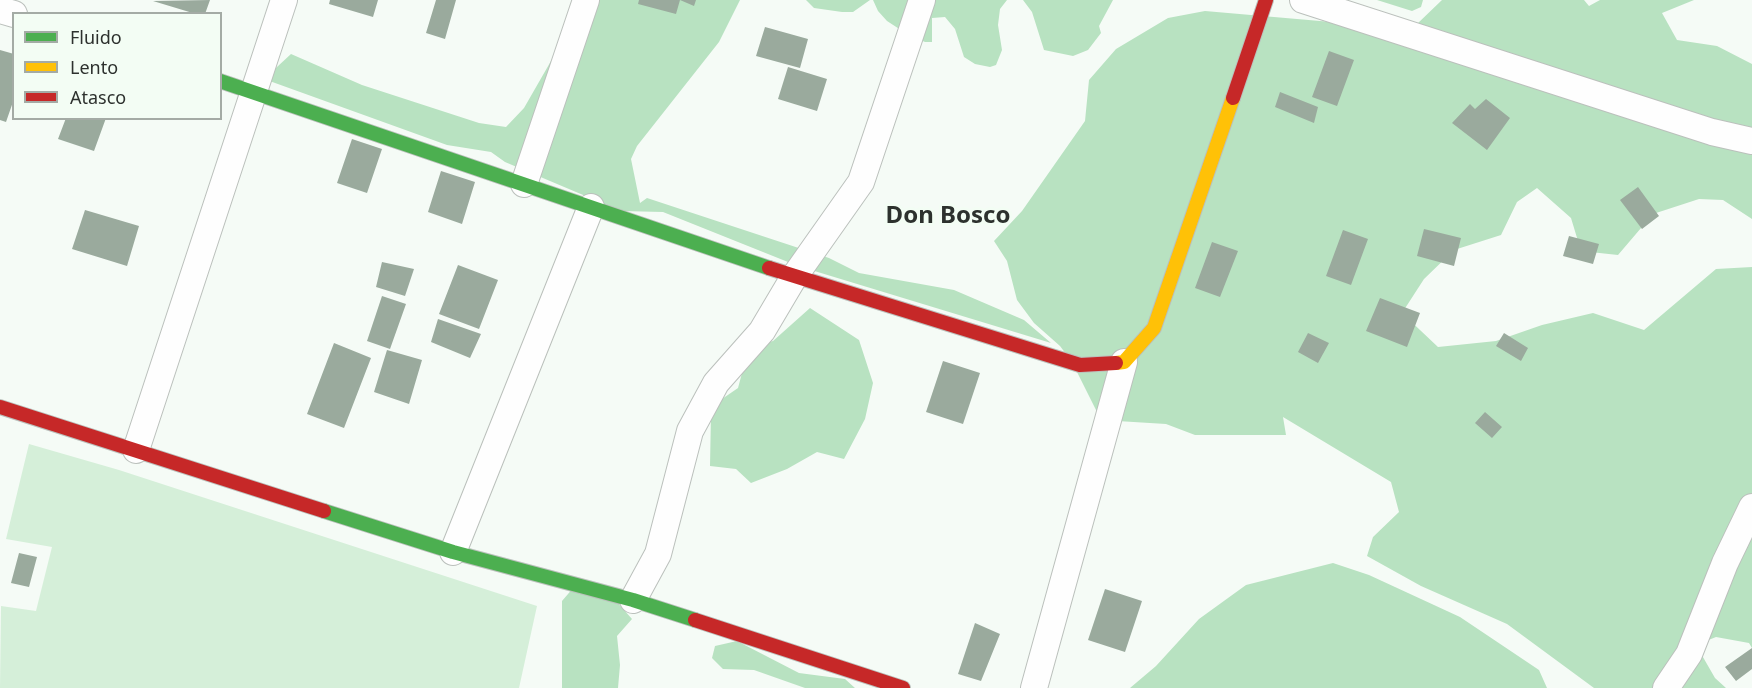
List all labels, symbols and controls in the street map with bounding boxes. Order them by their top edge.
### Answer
legend [12,12,222,120]
text: Fluido [70,25,122,49]
text: Lento [70,55,118,79]
text: Atasco [70,85,126,109]
district label: Don Bosco [886,202,1010,230]

